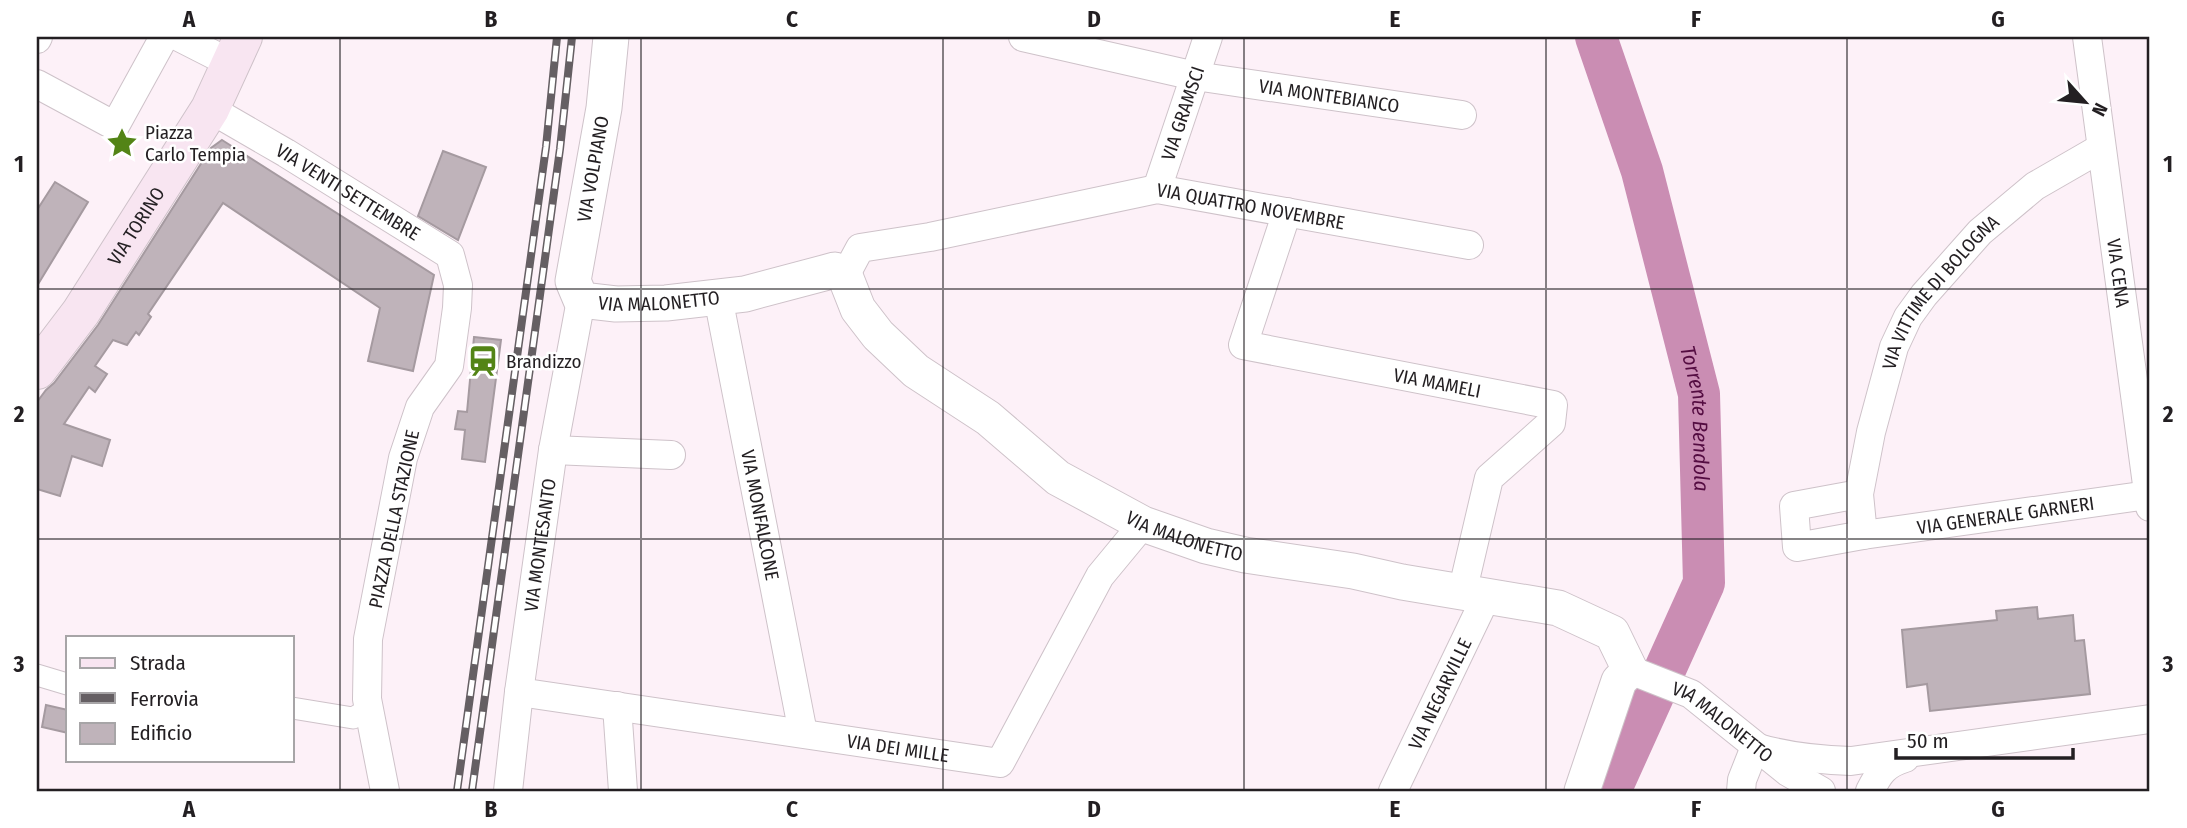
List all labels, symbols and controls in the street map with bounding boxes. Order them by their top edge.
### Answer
text: A [182,5,196,33]
text: B [485,5,498,33]
text: C [786,5,798,33]
text: D [1087,5,1101,33]
text: E [1390,5,1401,33]
text: F [1691,5,1701,33]
text: G [1991,5,2005,33]
street label: VIA GRAMSCI [1156,63,1209,163]
north arrow [2050,66,2120,136]
street label: VIA MONTEBIANCO [1257,74,1401,117]
text: N [2087,99,2113,120]
street label: VIA VOLPIANO [572,114,614,224]
place label: Piazza Carlo Tempia [145,121,246,166]
place icon: Piazza Carlo Tempia [105,126,139,160]
street label: VIA VENTI SETTEMBRE [272,138,425,245]
text: 1 [14,150,24,178]
text: 1 [2163,150,2173,178]
street label: VIA QUATTRO NOVEMBRE [1155,178,1347,234]
street label: VIA TORINO [102,182,169,269]
street label: VIA VITTIME DI BOLOGNA [1877,210,2003,372]
street label: VIA CENA [2103,237,2135,309]
street label: VIA MALONETTO [597,285,721,316]
water label: Torrente Bendola [1674,343,1715,492]
station icon: Brandizzo [466,344,500,378]
place label: Brandizzo [506,350,582,373]
street label: VIA MAMELI [1392,363,1483,402]
text: 2 [13,400,25,428]
text: 2 [2162,400,2174,428]
street label: PIAZZA DELLA STAZIONE [364,428,424,610]
street label: VIA MONFALCONE [737,448,784,582]
street label: VIA MONTESANTO [519,477,560,613]
street label: VIA GENERALE GARNERI [1916,491,2096,539]
street label: VIA MALONETTO [1122,506,1245,566]
street label: VIA NEGARVILLE [1403,634,1476,753]
legend [66,636,294,762]
text: 3 [13,650,25,678]
text: Strada [130,650,186,676]
text: 3 [2162,650,2174,678]
street label: VIA MALONETTO [1669,676,1778,767]
text: Ferrovia [130,686,199,712]
scale bar [1896,716,2073,760]
text: Edificio [130,720,192,746]
text: 50 m [1907,728,1949,754]
street label: VIA DEI MILLE [845,729,951,767]
text: A [182,795,196,823]
text: B [485,795,498,823]
text: C [786,795,798,823]
text: D [1087,795,1101,823]
text: E [1390,795,1401,823]
text: F [1691,795,1701,823]
text: G [1991,795,2005,823]

